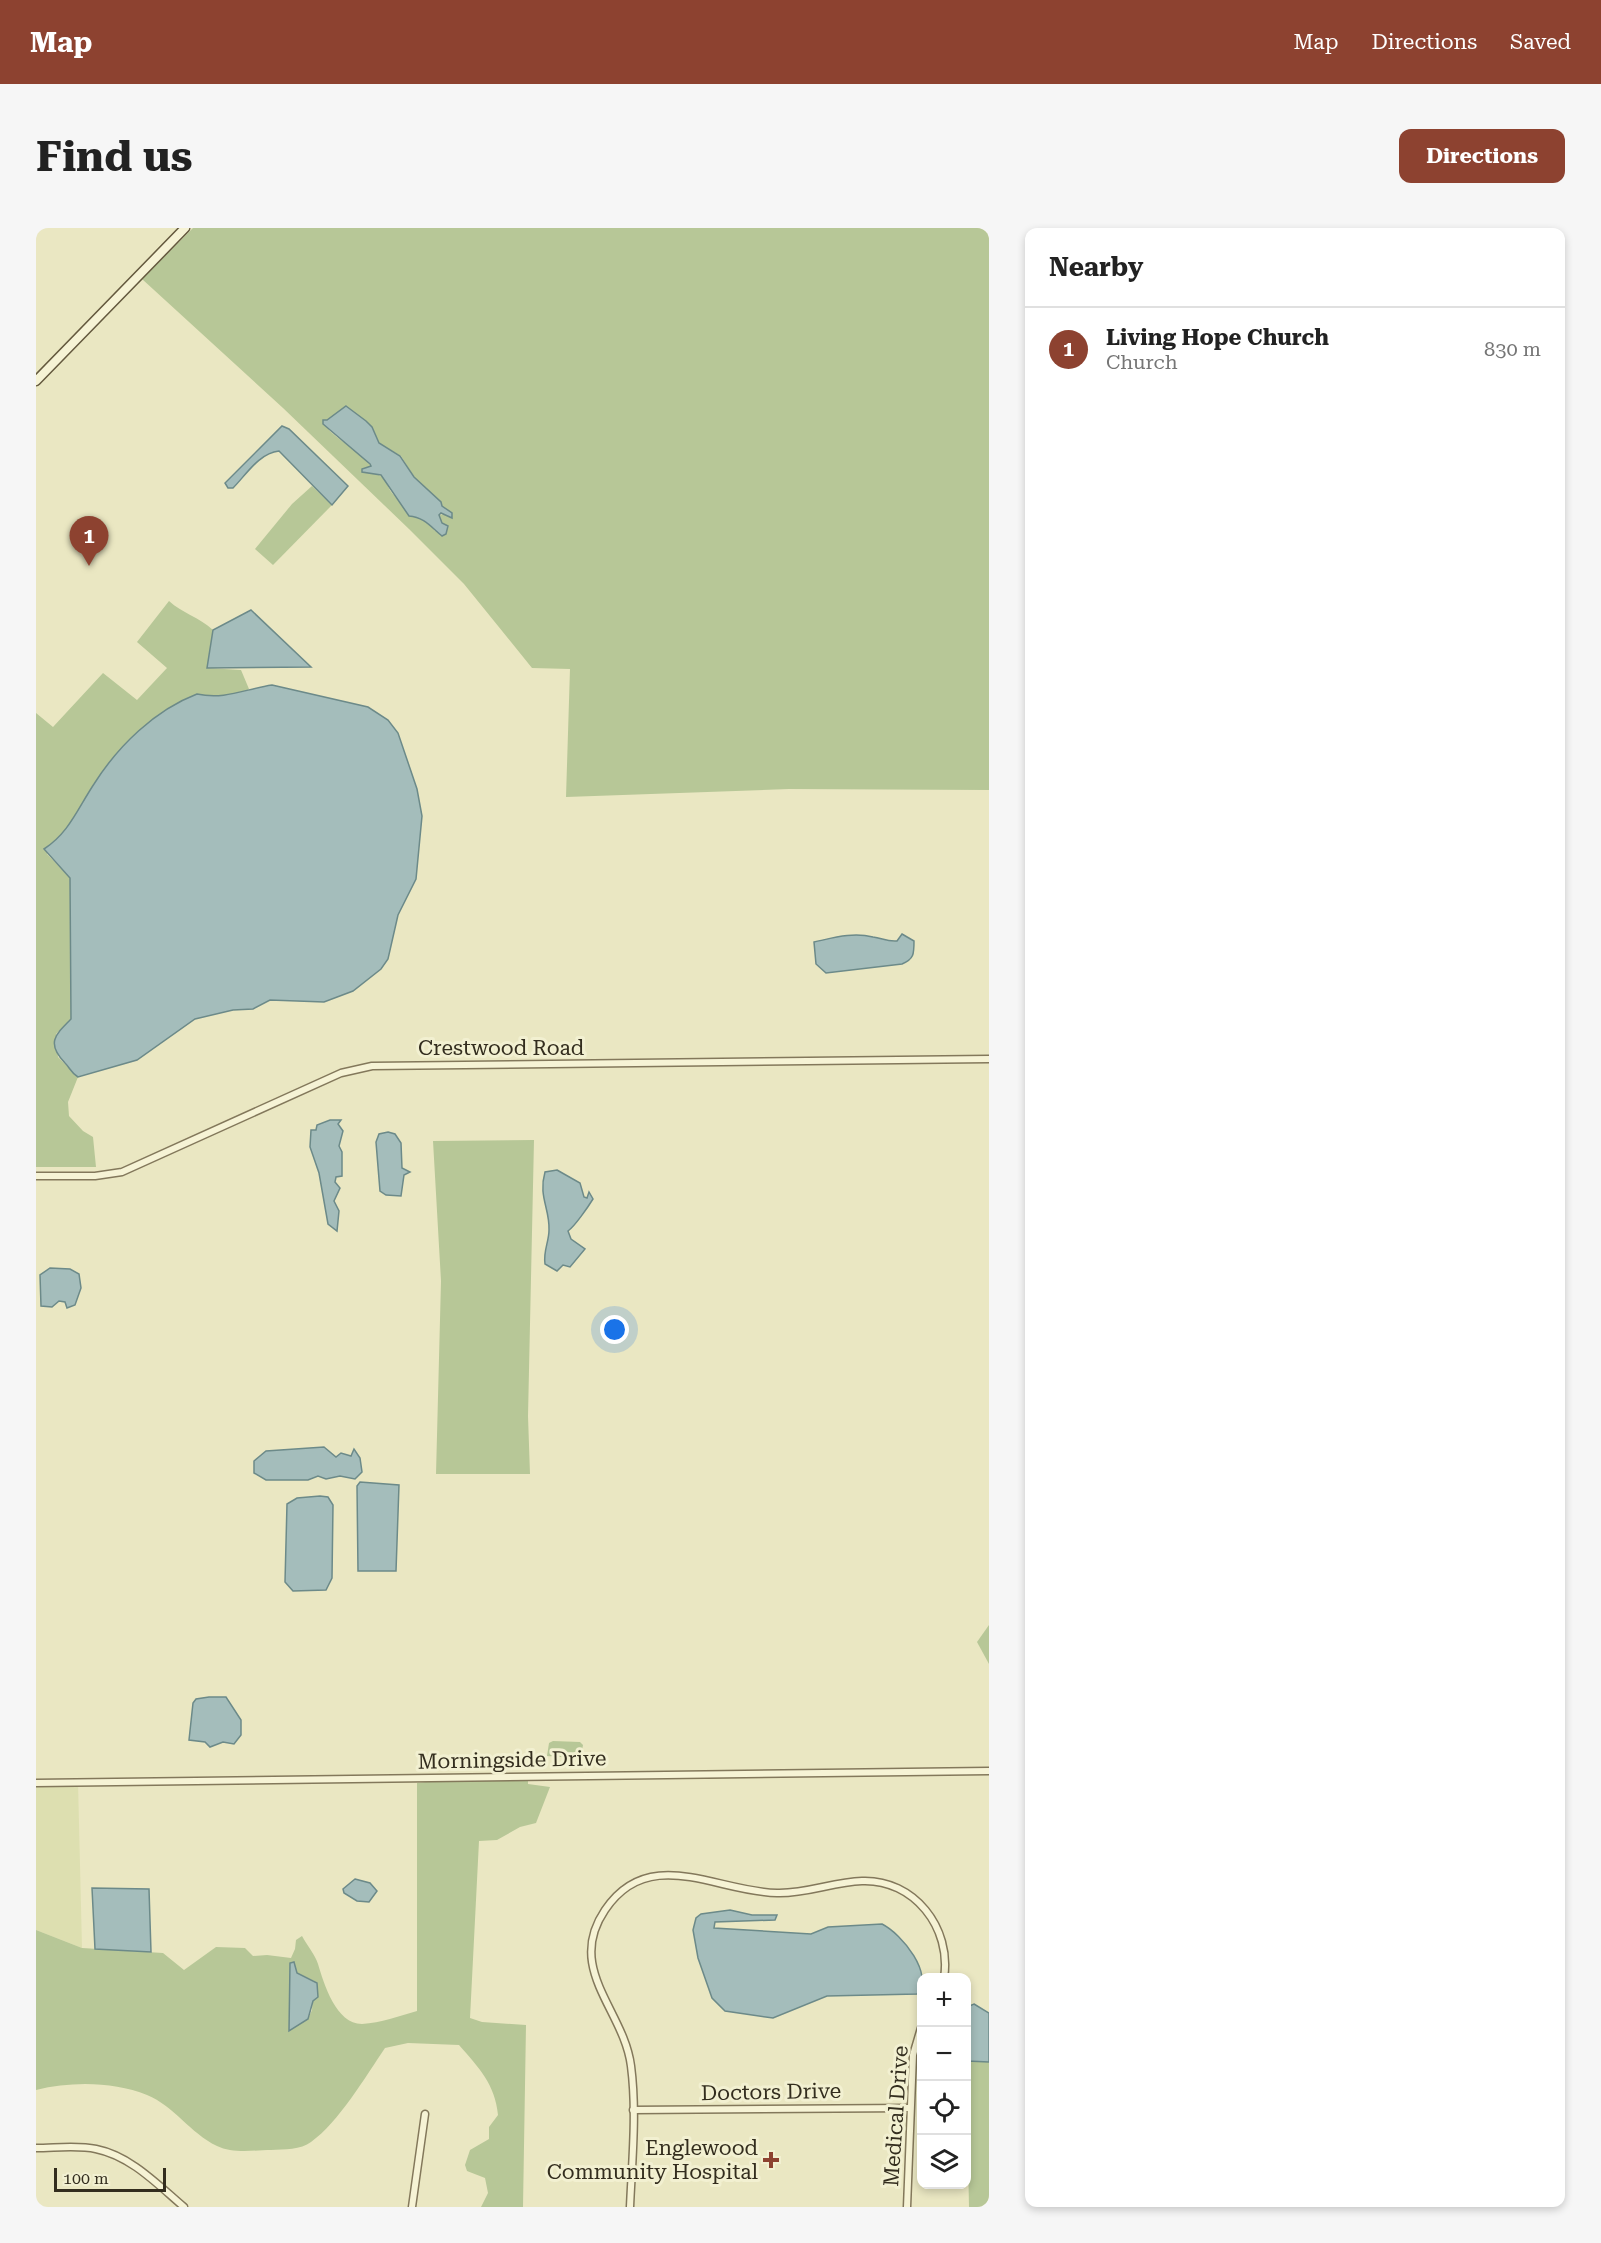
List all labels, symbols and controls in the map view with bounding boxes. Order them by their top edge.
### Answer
text: Map [30,26,92,59]
text: Map [1294,30,1338,54]
text: Directions [1371,30,1477,54]
text: Saved [1510,30,1571,54]
button: Directions [1399,129,1565,183]
text: Find us [36,132,193,181]
text: Nearby [1049,252,1143,282]
text: Living Hope Church [1106,325,1329,350]
text: 1 [1063,337,1074,361]
text: 830 m [1484,337,1541,361]
text: Church [1106,350,1178,374]
pin: 1 [70,516,108,566]
street label: Crestwood Road [418,1036,585,1060]
your location [600,1315,629,1344]
street label: Morningside Drive [417,1746,607,1774]
map controls [917,1973,971,2189]
button: + [917,1973,971,2027]
button: − [917,2027,971,2081]
street label: Medical Drive [879,2045,913,2187]
street label: Doctors Drive [701,2079,841,2105]
button: locate [917,2081,971,2135]
button: layers [917,2135,971,2189]
place label: Englewood Community Hospital [547,2136,759,2184]
marker: Englewood Community Hospital [762,2151,780,2169]
scale bar [54,2165,166,2192]
text: 100 m [63,2169,109,2188]

